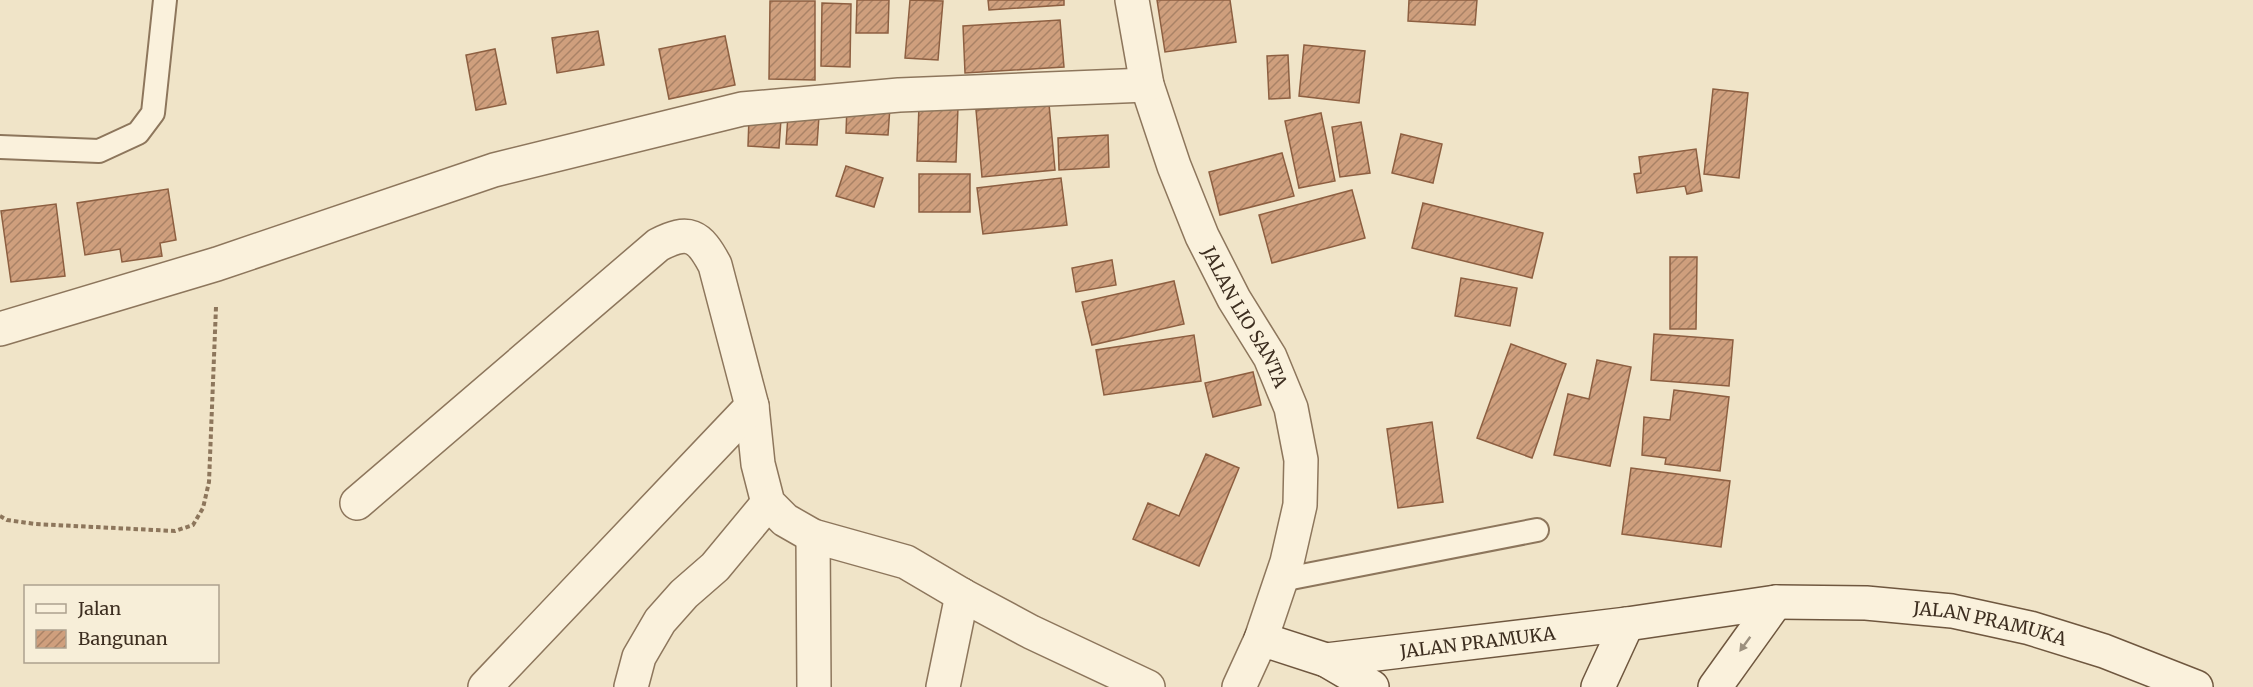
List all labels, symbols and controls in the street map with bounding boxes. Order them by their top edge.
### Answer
street label: JALAN LIO SANTA [1197,241,1293,391]
legend [24,585,219,663]
street label: JALAN PRAMUKA [1911,596,2070,650]
text: Jalan [77,597,121,620]
street label: JALAN PRAMUKA [1398,621,1557,663]
text: Bangunan [78,627,168,650]
one-way arrow [1739,636,1751,652]

